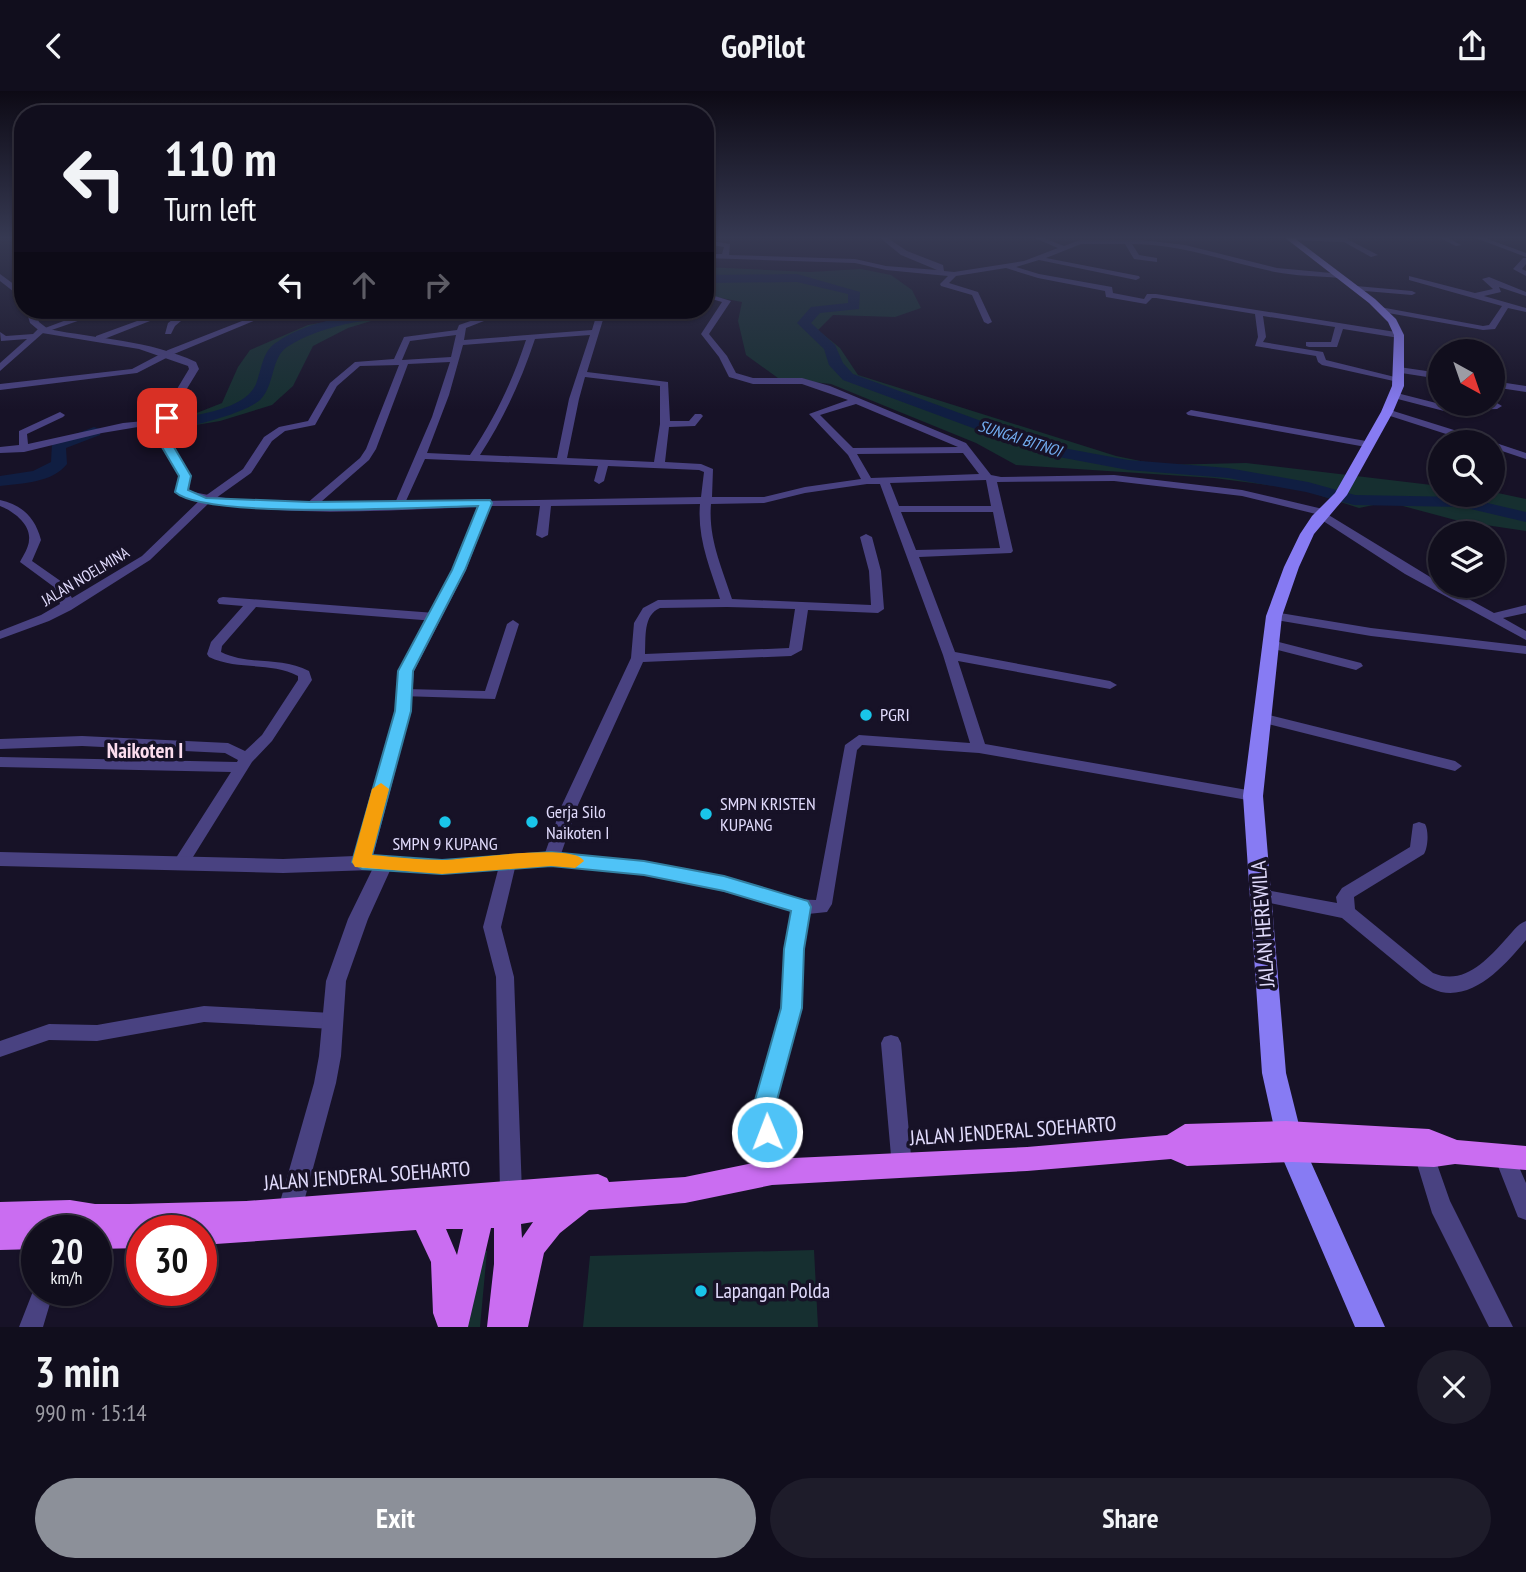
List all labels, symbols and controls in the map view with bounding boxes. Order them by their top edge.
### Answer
text: GoPilot [721,25,805,67]
icon: back [35,27,73,65]
icon: share [1453,27,1491,65]
text: 110 m [164,126,277,190]
icon: left [49,133,140,224]
text: Turn left [164,188,256,230]
icon: left [272,266,310,304]
icon: ahead [345,266,383,304]
icon: right [418,266,456,304]
north arrow [1428,339,1505,417]
map controls [1428,339,1505,598]
pin [137,388,197,448]
icon: arrive [148,399,186,437]
water label: SUNGAI BITNOI [976,415,1066,461]
button: search [1428,430,1505,507]
button: layers [1428,521,1505,598]
street label: JALAN NOELMINA [37,542,133,611]
place label: PGRI [880,703,910,726]
marker: PGRI [858,707,874,723]
district label: Naikoten I [107,737,183,764]
place label: SMPN KRISTEN KUPANG [720,792,816,836]
place label: Gerja Silo Naikoten I [546,800,610,844]
marker: SMPN KRISTEN KUPANG [698,806,714,822]
marker: SMPN 9 KUPANG [437,814,453,830]
marker: Gerja Silo Naikoten I [524,814,540,830]
place label: SMPN 9 KUPANG [392,832,498,855]
street label: JALAN HEREWILA [1245,860,1280,989]
position arrow [730,1095,804,1169]
street label: JALAN JENDERAL SOEHARTO [908,1110,1117,1151]
street label: JALAN JENDERAL SOEHARTO [262,1155,471,1196]
speed limit sign: 30 [126,1215,217,1306]
text: 20 [50,1228,83,1274]
text: km/h [51,1266,82,1289]
place label: Lapangan Polda [715,1277,830,1304]
marker: Lapangan Polda [693,1283,709,1299]
text: 3 min [35,1344,120,1399]
button: close [1417,1350,1491,1424]
text: 990 m · 15:14 [35,1398,147,1427]
button: Exit [35,1478,756,1558]
button: Share [770,1478,1491,1558]

